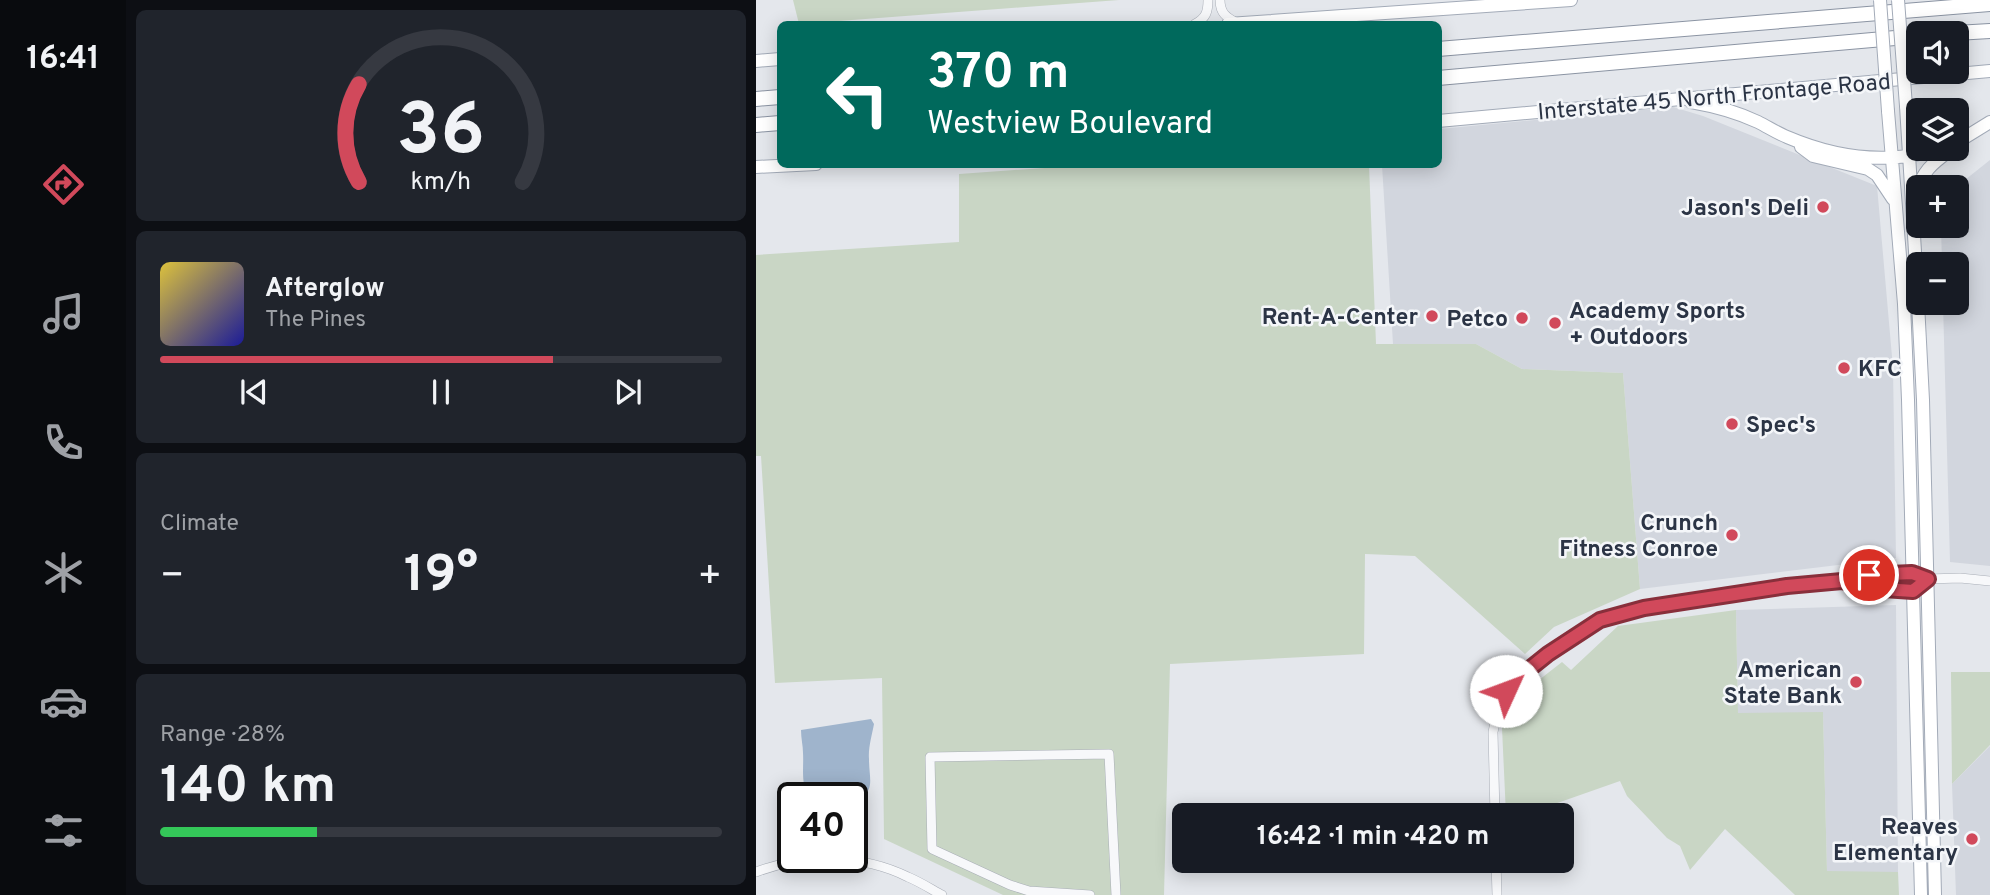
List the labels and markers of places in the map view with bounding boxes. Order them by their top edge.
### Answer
place label: Jason's Deli [1681,195,1809,224]
marker: Jason's Deli [1815,199,1831,215]
place label: Academy Sports + Outdoors [1569,298,1746,353]
place label: Rent-A-Center [1262,304,1418,333]
place label: Petco [1447,306,1508,335]
marker: Rent-A-Center [1424,308,1440,324]
marker: Petco [1514,310,1530,326]
marker: Academy Sports + Outdoors [1547,315,1563,331]
place label: KFC [1858,356,1902,385]
marker: KFC [1836,360,1852,376]
place label: Spec's [1746,412,1816,441]
marker: Spec's [1724,416,1740,432]
place label: Crunch Fitness Conroe [1559,510,1718,565]
marker: Crunch Fitness Conroe [1724,527,1740,543]
pin [1839,545,1899,605]
place label: American State Bank [1724,657,1842,712]
marker: American State Bank [1848,674,1864,690]
place label: Reaves Elementary [1833,814,1958,869]
marker: Reaves Elementary [1964,831,1980,847]

